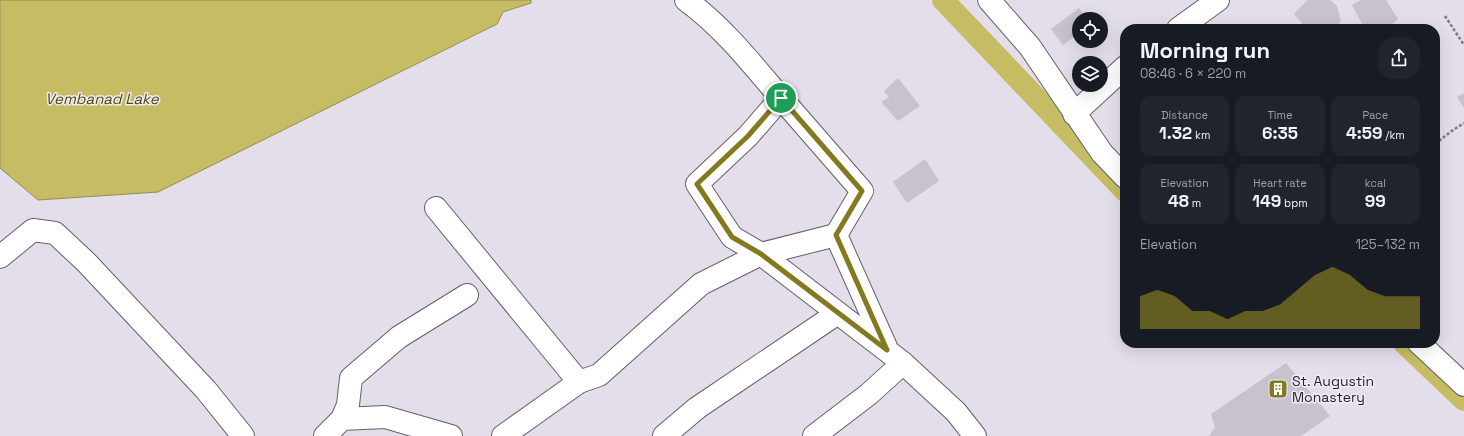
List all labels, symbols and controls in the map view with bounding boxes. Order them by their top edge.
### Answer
map controls [1072,12,1108,92]
button: locate [1072,12,1108,48]
text: Morning run [1140,36,1270,64]
button: share [1378,37,1420,79]
button: layers [1072,56,1108,92]
text: 08:46 · 6 × 220 m [1140,65,1246,82]
pin [764,81,798,115]
icon: arrive [770,87,792,109]
water label: Vembanad Lake [45,89,160,108]
text: Distance [1161,108,1208,122]
text: Time [1267,108,1293,122]
text: Pace [1362,108,1388,122]
text: 1.32 [1159,122,1192,144]
text: 6:35 [1262,122,1298,144]
text: 4:59 [1346,122,1382,144]
text: km [1192,128,1210,142]
text: /km [1382,128,1405,142]
text: Elevation [1161,176,1209,190]
text: Heart rate [1253,176,1307,190]
text: kcal [1365,176,1386,190]
text: 48 [1168,190,1189,212]
text: 149 [1252,190,1281,212]
text: 99 [1365,190,1386,212]
text: m [1189,196,1201,210]
text: bpm [1281,196,1308,210]
text: Elevation [1140,236,1197,253]
text: 125–132 m [1355,236,1420,253]
place label: St. Augustin Monastery [1292,372,1374,406]
building icon: St. Augustin Monastery [1267,378,1289,400]

